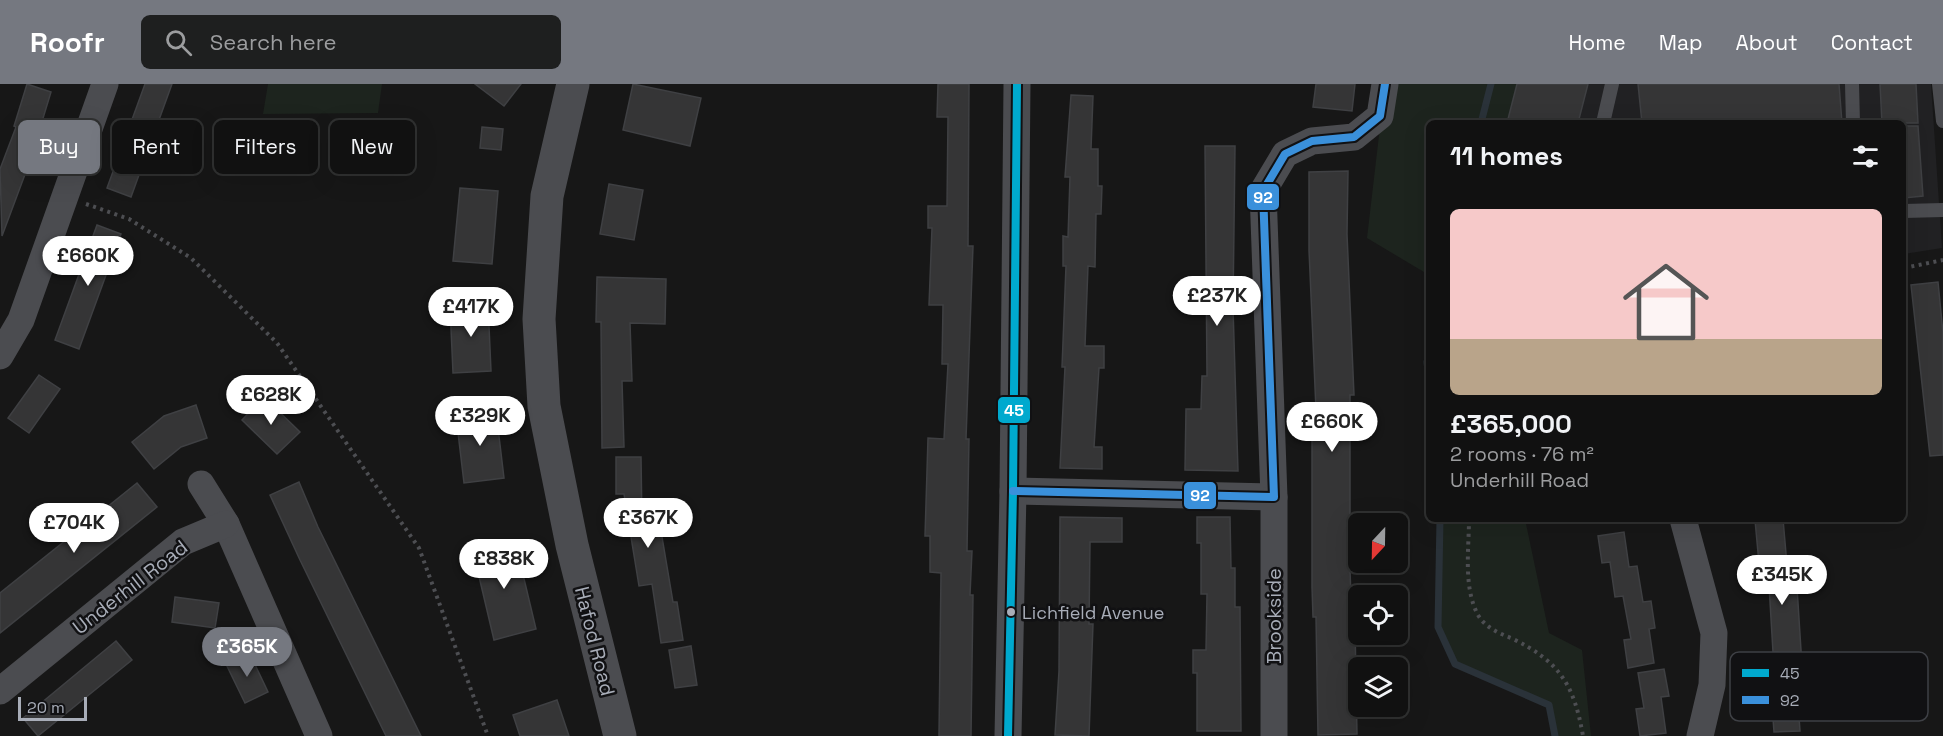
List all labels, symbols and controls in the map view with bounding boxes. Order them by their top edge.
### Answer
search box [141,15,561,69]
text: Roofr [30,24,105,60]
icon: search [162,26,195,59]
text: Search here [210,28,337,56]
text: Home [1568,29,1626,56]
text: Map [1659,29,1703,56]
text: About [1736,29,1798,56]
text: Contact [1831,29,1913,56]
chip: Buy [18,120,100,174]
chip: Rent [112,120,202,174]
chip: Filters [214,120,318,174]
chip: New [330,120,415,174]
text: 11 homes [1450,139,1563,173]
icon: filters [1849,140,1882,173]
line badge: 92 [1246,183,1280,211]
text: 92 [1253,187,1273,208]
pin: £660K [46,236,130,287]
text: £660K [57,242,119,268]
icon: home [1612,248,1720,356]
pin: £237K [1175,276,1259,327]
text: £237K [1187,282,1247,308]
pin: £417K [429,287,513,338]
text: £417K [442,293,500,319]
pin: £628K [229,375,313,426]
text: £628K [240,381,302,407]
pin: £329K [438,396,522,447]
line badge: 45 [997,396,1031,424]
text: 45 [1004,400,1024,421]
text: £329K [449,402,511,428]
pin: £660K [1290,402,1374,453]
text: £365,000 [1450,407,1572,441]
text: £660K [1301,408,1363,434]
text: 2 rooms · 76 m² [1450,441,1594,467]
text: Underhill Road [1450,467,1589,493]
line badge: 92 [1183,481,1217,510]
text: 92 [1190,485,1210,506]
pin: £367K [606,498,690,549]
pin: £704K [32,503,116,554]
text: £367K [618,504,678,530]
text: £704K [43,509,105,535]
north arrow [1348,513,1408,573]
map controls [1348,513,1408,717]
street label: Underhill Road [67,534,193,640]
pin: £838K [462,539,546,590]
text: £838K [473,545,535,571]
pin: £345K [1740,555,1824,606]
text: £345K [1751,561,1813,587]
street label: Brookside [1261,568,1287,664]
street label: Hafod Road [569,584,621,698]
button: locate [1348,585,1408,645]
place label: Lichfield Avenue [1022,601,1164,624]
marker: Lichfield Avenue [1005,606,1017,618]
pin: £365K [205,627,289,678]
text: £365K [216,633,278,659]
legend [1730,652,1928,721]
button: layers [1348,657,1408,717]
text: 45 [1780,663,1800,684]
text: 92 [1780,690,1799,711]
scale bar [18,694,87,722]
text: 20 m [27,697,65,718]

